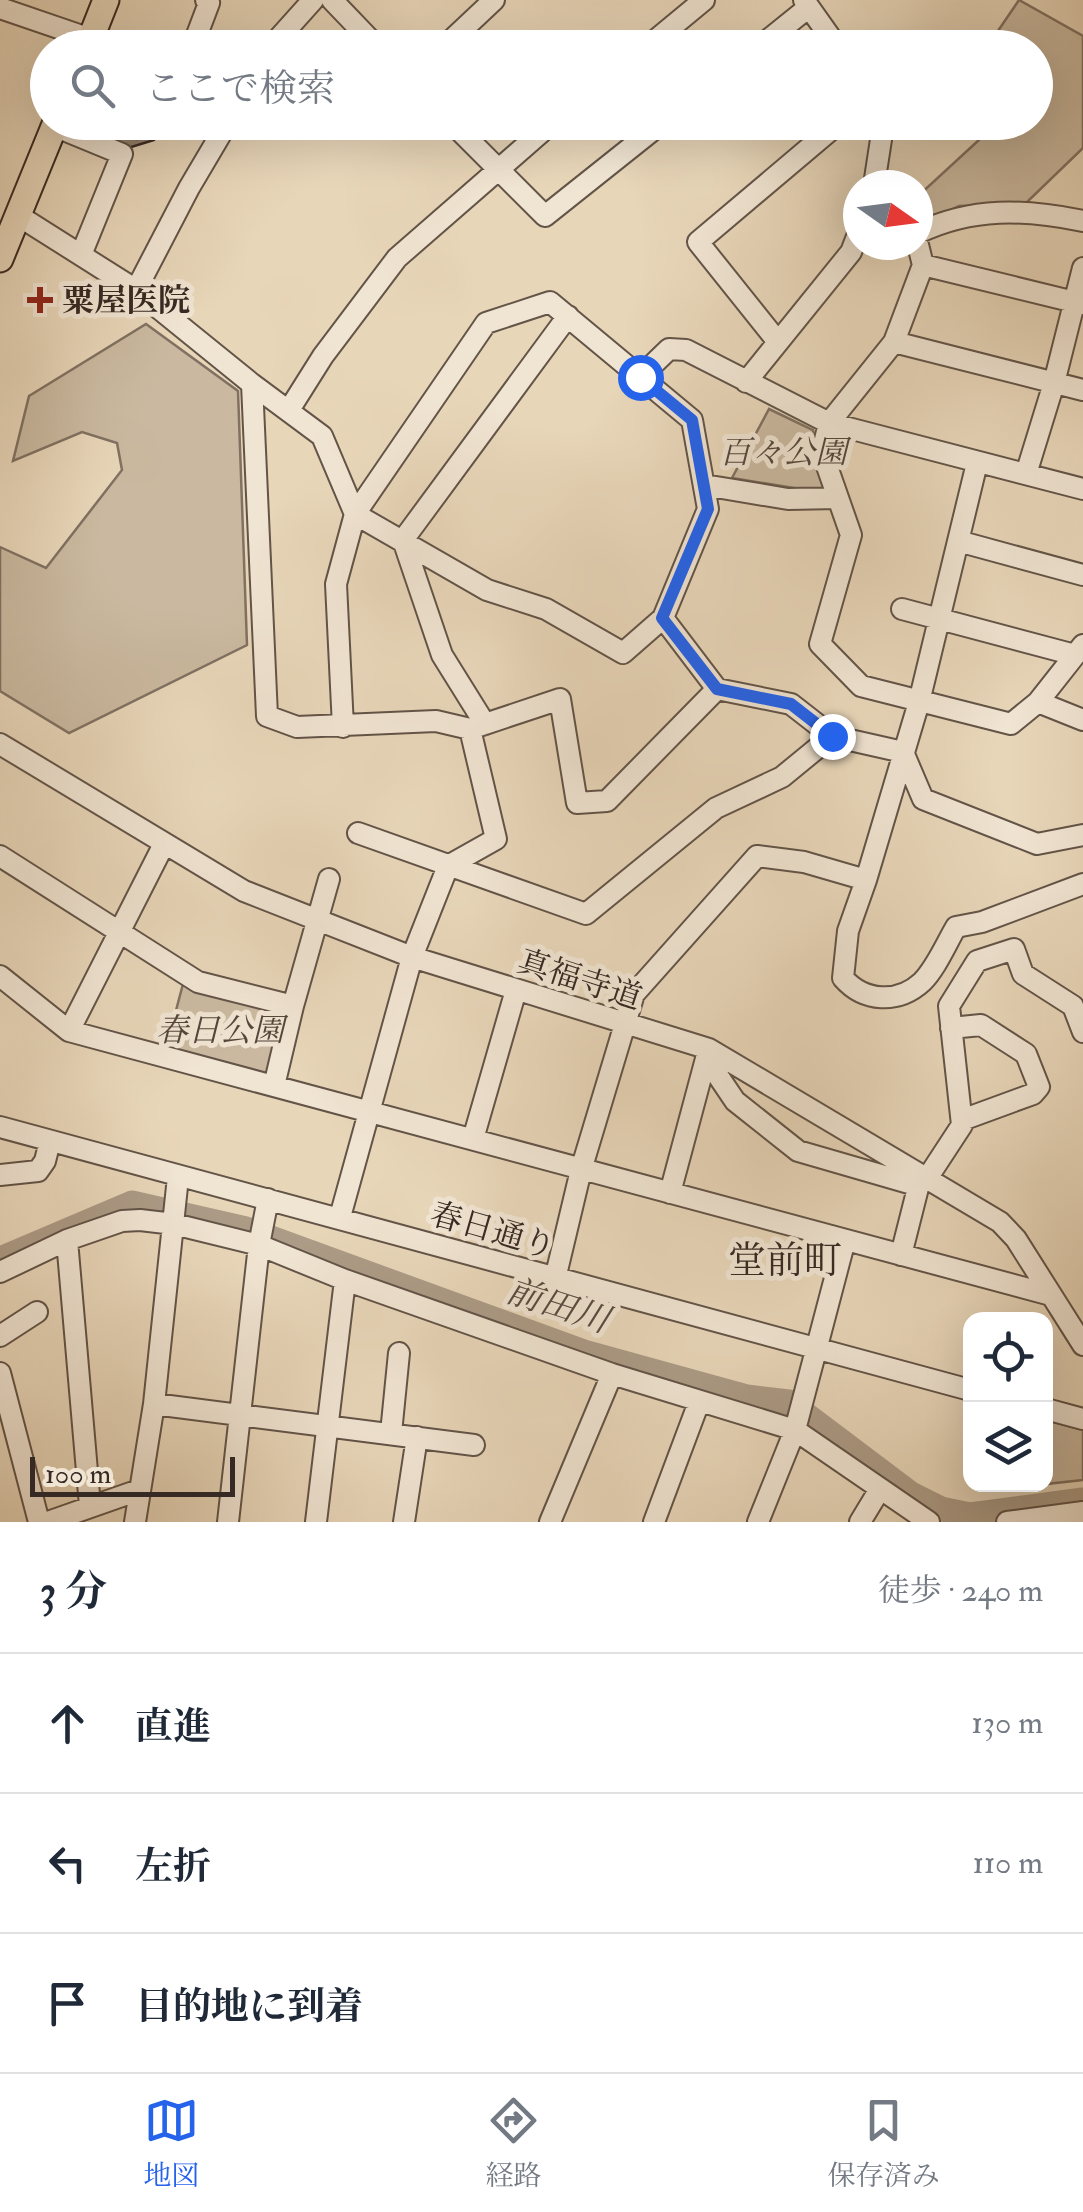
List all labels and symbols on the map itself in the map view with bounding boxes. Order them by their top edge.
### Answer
north arrow [843,170,933,260]
place label: 粟屋医院 [62,281,190,321]
marker: 粟屋医院 [27,287,53,313]
route start [618,355,664,401]
park label: 百々公園 [719,433,852,473]
route end [810,714,856,760]
street label: 真福寺道 [513,941,647,1019]
park label: 春日公園 [156,1011,289,1051]
street label: 春日通り [426,1194,560,1268]
district label: 堂前町 [728,1237,842,1285]
water label: 前田川 [501,1269,618,1344]
scale bar [30,1452,235,1496]

